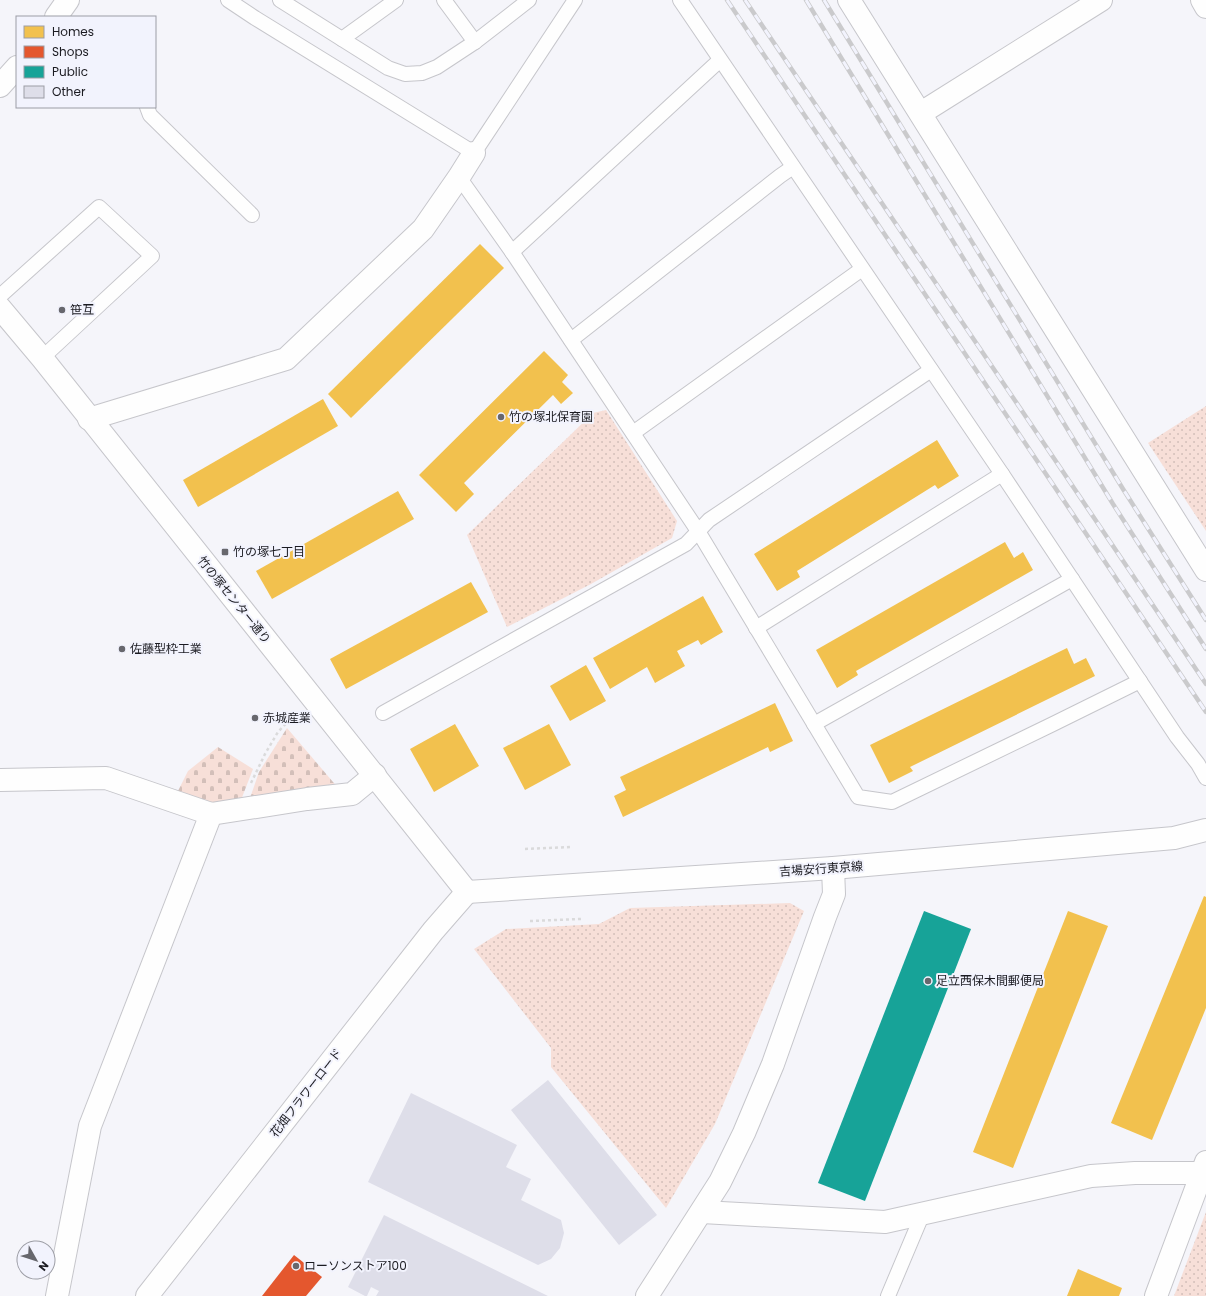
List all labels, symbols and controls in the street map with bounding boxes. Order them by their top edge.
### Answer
legend [16,16,156,108]
text: Homes [52,23,94,40]
text: Shops [52,43,89,60]
text: Public [52,63,88,80]
text: Other [52,83,86,100]
place label: 笹互 [70,301,94,318]
marker: 笹互 [57,305,67,315]
place label: 竹の塚北保育園 [509,408,593,425]
marker: 竹の塚北保育園 [496,412,506,422]
place label: 竹の塚七丁目 [233,543,305,560]
marker: 竹の塚七丁目 [220,547,230,557]
street label: 竹の塚センター通り [194,552,275,647]
place label: 佐藤型枠工業 [130,640,202,657]
marker: 佐藤型枠工業 [117,644,127,654]
place label: 赤城産業 [263,709,311,726]
marker: 赤城産業 [250,713,260,723]
street label: 吉場安行東京線 [778,857,863,880]
place label: 足立西保木間郵便局 [936,972,1044,989]
marker: 足立西保木間郵便局 [923,976,933,986]
street label: 花畑フラワーロード [266,1045,346,1140]
north arrow [16,1240,56,1280]
place label: ローソンストア100 [304,1257,407,1274]
text: N [35,1258,53,1275]
marker: ローソンストア100 [291,1261,301,1271]

